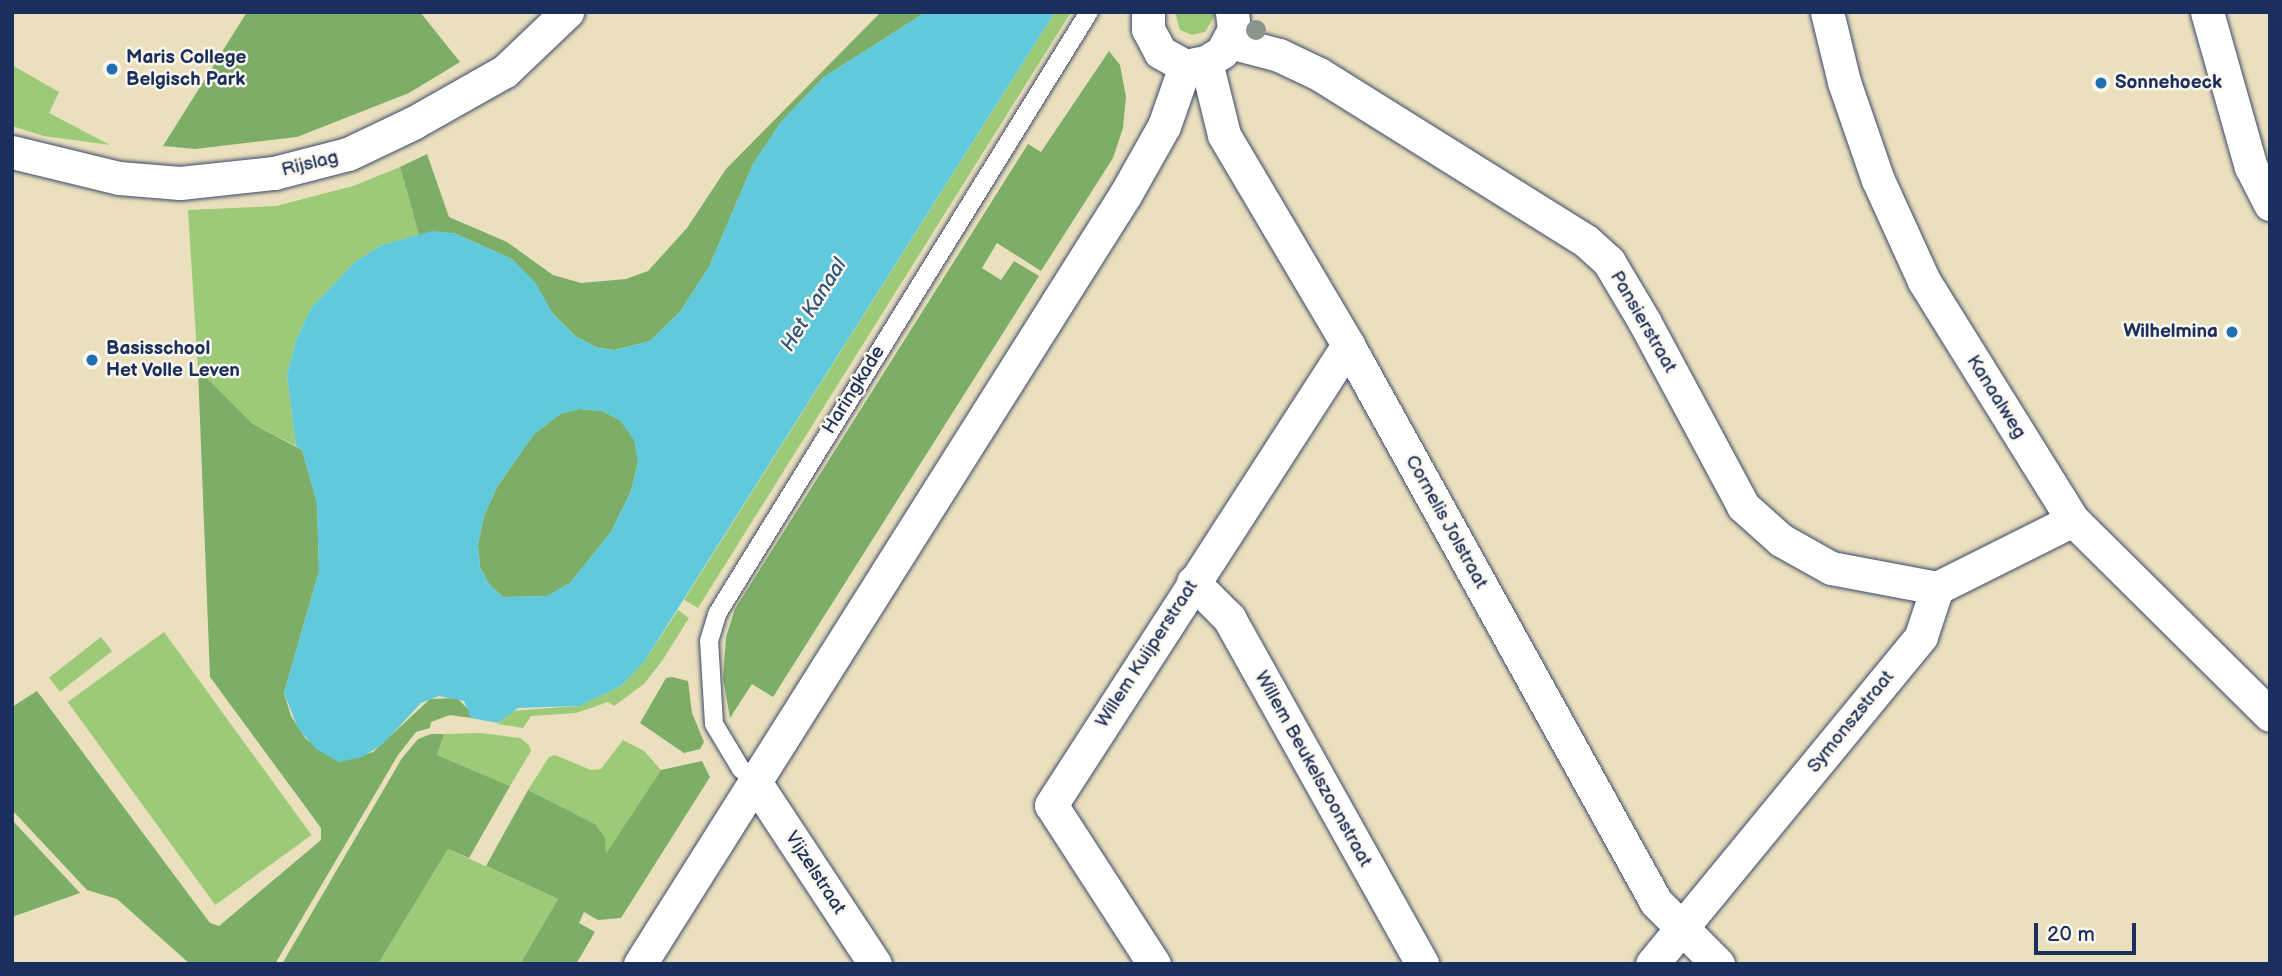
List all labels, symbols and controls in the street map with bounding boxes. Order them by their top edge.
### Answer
place label: Maris College Belgisch Park [126,47,246,91]
marker: Maris College Belgisch Park [104,61,120,77]
place label: Sonnehoeck [2115,72,2222,94]
marker: Sonnehoeck [2093,75,2109,91]
street label: Rijslag [279,146,341,182]
water label: Het Kanaal [775,254,853,356]
street label: Pansierstraat [1605,267,1681,377]
place label: Wilhelmina [2123,321,2218,343]
marker: Wilhelmina [2224,324,2240,340]
place label: Basisschool Het Volle Leven [106,338,241,382]
street label: Haringkade [818,342,890,438]
street label: Kanaalweg [1961,351,2031,443]
marker: Basisschool Het Volle Leven [84,352,100,368]
street label: Cornelis Jolstraat [1400,451,1492,593]
street label: Willem Kuijperstraat [1091,576,1203,732]
street label: Symonszstraat [1803,666,1899,778]
street label: Willem Beukelszoonstraat [1250,667,1376,871]
street label: Vijzelstraat [780,827,850,919]
scale bar [2037,909,2138,953]
text: 20 m [2047,922,2095,947]

